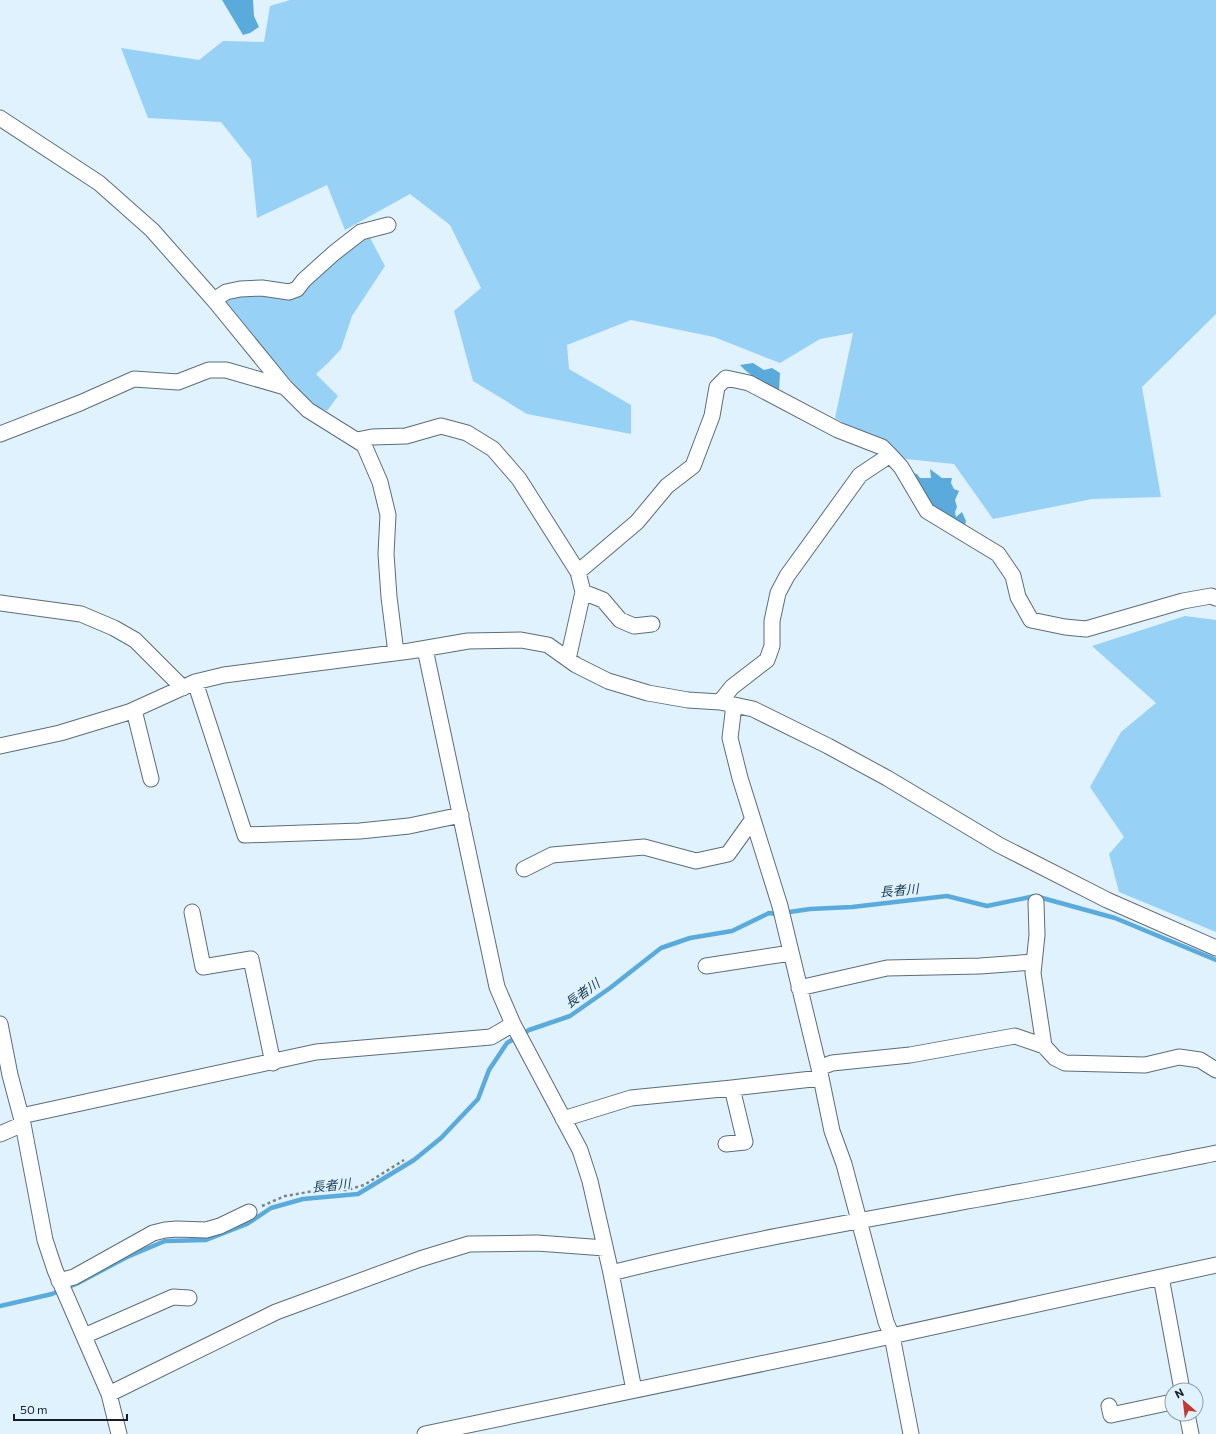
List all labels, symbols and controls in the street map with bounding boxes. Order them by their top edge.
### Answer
water label: 長者川 [879,880,921,900]
water label: 長者川 [562,974,604,1011]
water label: 長者川 [311,1175,353,1195]
north arrow [1164,1382,1204,1422]
text: N [1172,1385,1186,1400]
scale bar [14,1396,127,1422]
text: 50 m [20,1402,48,1416]

